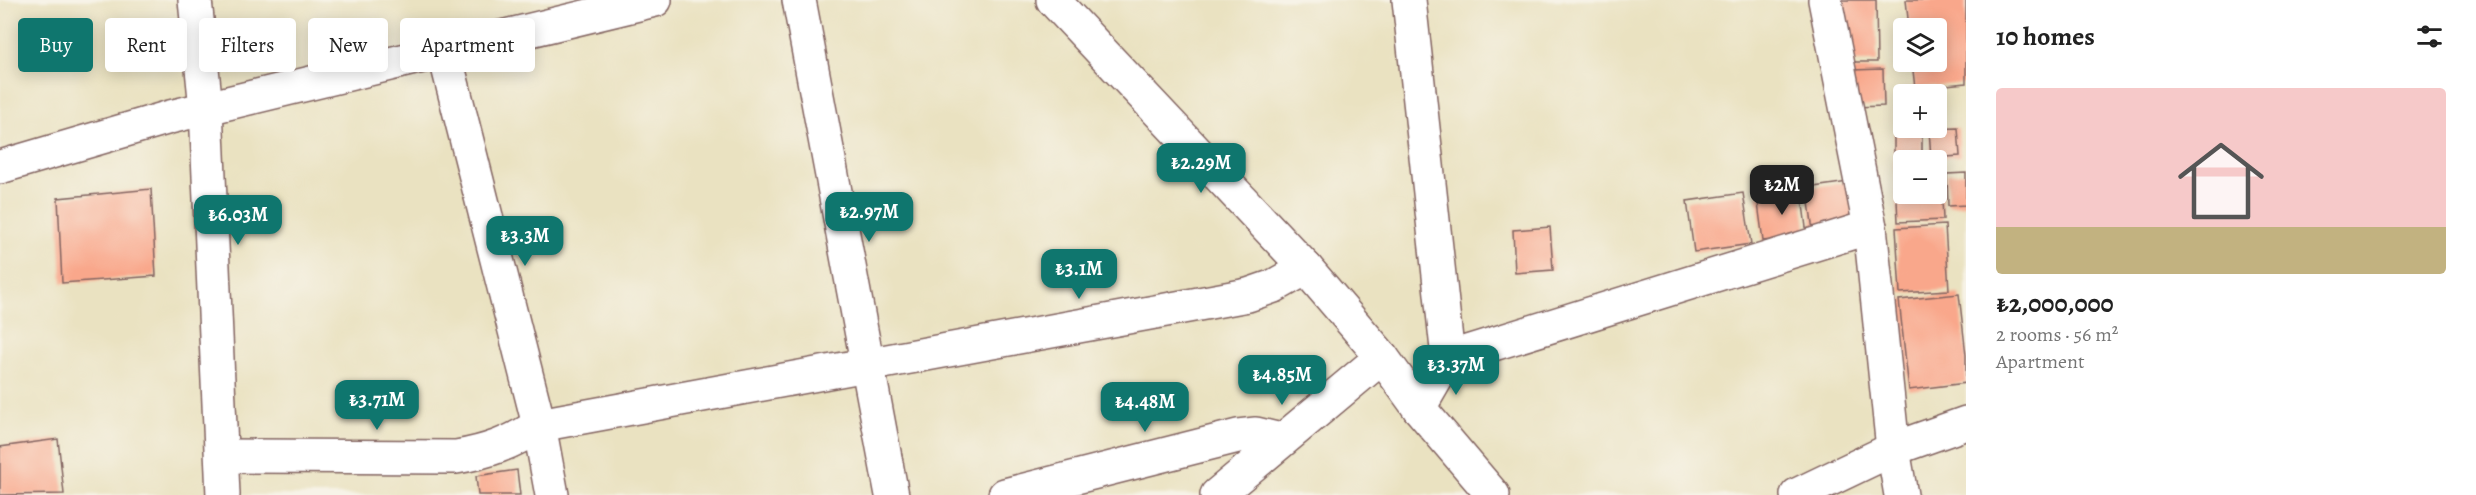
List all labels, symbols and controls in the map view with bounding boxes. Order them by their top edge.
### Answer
chip: Buy [18,18,93,72]
chip: Rent [105,18,187,72]
chip: Filters [199,18,296,72]
chip: New [308,18,388,72]
chip: Apartment [400,18,535,72]
map controls [1893,18,1947,204]
button: layers [1893,18,1947,72]
text: 10 homes [1996,19,2095,54]
icon: filters [2413,20,2446,53]
button: + [1893,84,1947,138]
icon: home [2167,127,2275,235]
pin: ₺2.29M [1152,143,1250,194]
text: ₺2.29M [1171,149,1231,176]
button: − [1893,150,1947,204]
pin: ₺2M [1753,165,1811,216]
text: ₺2M [1764,171,1800,198]
pin: ₺2.97M [820,192,918,243]
pin: ₺6.03M [189,195,287,246]
text: ₺2.97M [839,198,899,225]
text: ₺6.03M [208,201,268,228]
pin: ₺3.3M [483,216,567,267]
text: ₺3.3M [500,222,550,249]
pin: ₺3.1M [1037,249,1121,300]
text: ₺3.1M [1055,255,1103,282]
text: ₺2,000,000 [1996,286,2114,321]
text: 2 rooms · 56 m² [1996,321,2118,348]
pin: ₺3.37M [1407,345,1505,396]
text: Apartment [1996,348,2085,375]
text: ₺3.37M [1427,351,1485,378]
pin: ₺4.85M [1233,355,1331,406]
text: ₺4.85M [1252,361,1312,388]
pin: ₺3.71M [328,380,426,431]
pin: ₺4.48M [1096,382,1194,433]
text: ₺3.71M [349,386,405,413]
text: ₺4.48M [1115,388,1175,415]

